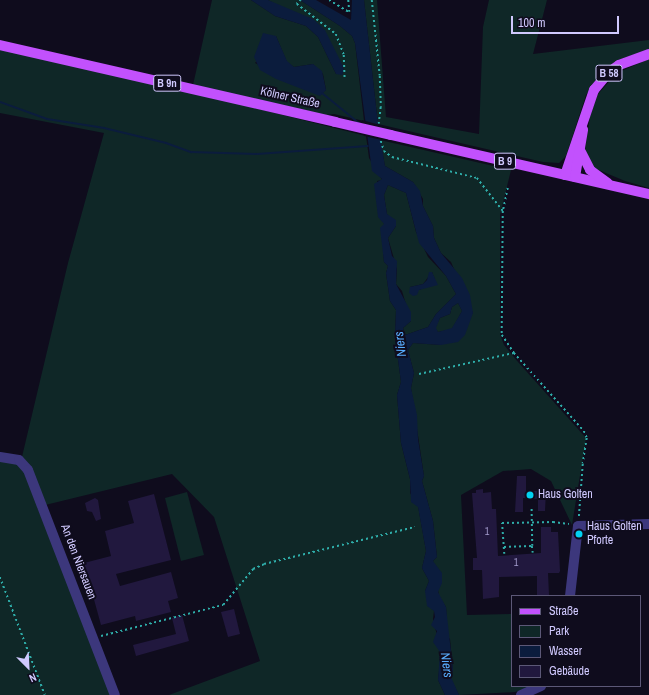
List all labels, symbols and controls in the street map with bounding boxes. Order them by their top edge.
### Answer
scale bar [513,8,621,34]
text: 100 m [518,15,545,31]
road number: B 58 [595,64,623,82]
road number: B 9n [153,74,181,92]
street label: Kölner Straße [259,84,321,112]
road number: B 9 [493,152,517,170]
water label: Niers [392,330,410,358]
place label: Haus Golten [538,488,593,502]
marker: Haus Golten [525,490,535,500]
place label: Haus Golten Pforte [587,520,642,548]
street label: An den Niersauen [57,522,99,602]
house number: 1 [485,526,489,538]
marker: Haus Golten Pforte [574,529,584,539]
house number: 1 [514,557,518,569]
legend [511,595,641,687]
text: Straße [549,603,579,619]
text: Park [549,623,569,639]
text: Wasser [549,643,582,659]
north arrow [8,647,48,687]
water label: Niers [437,651,455,679]
text: Gebäude [549,663,590,679]
text: N [27,670,39,686]

